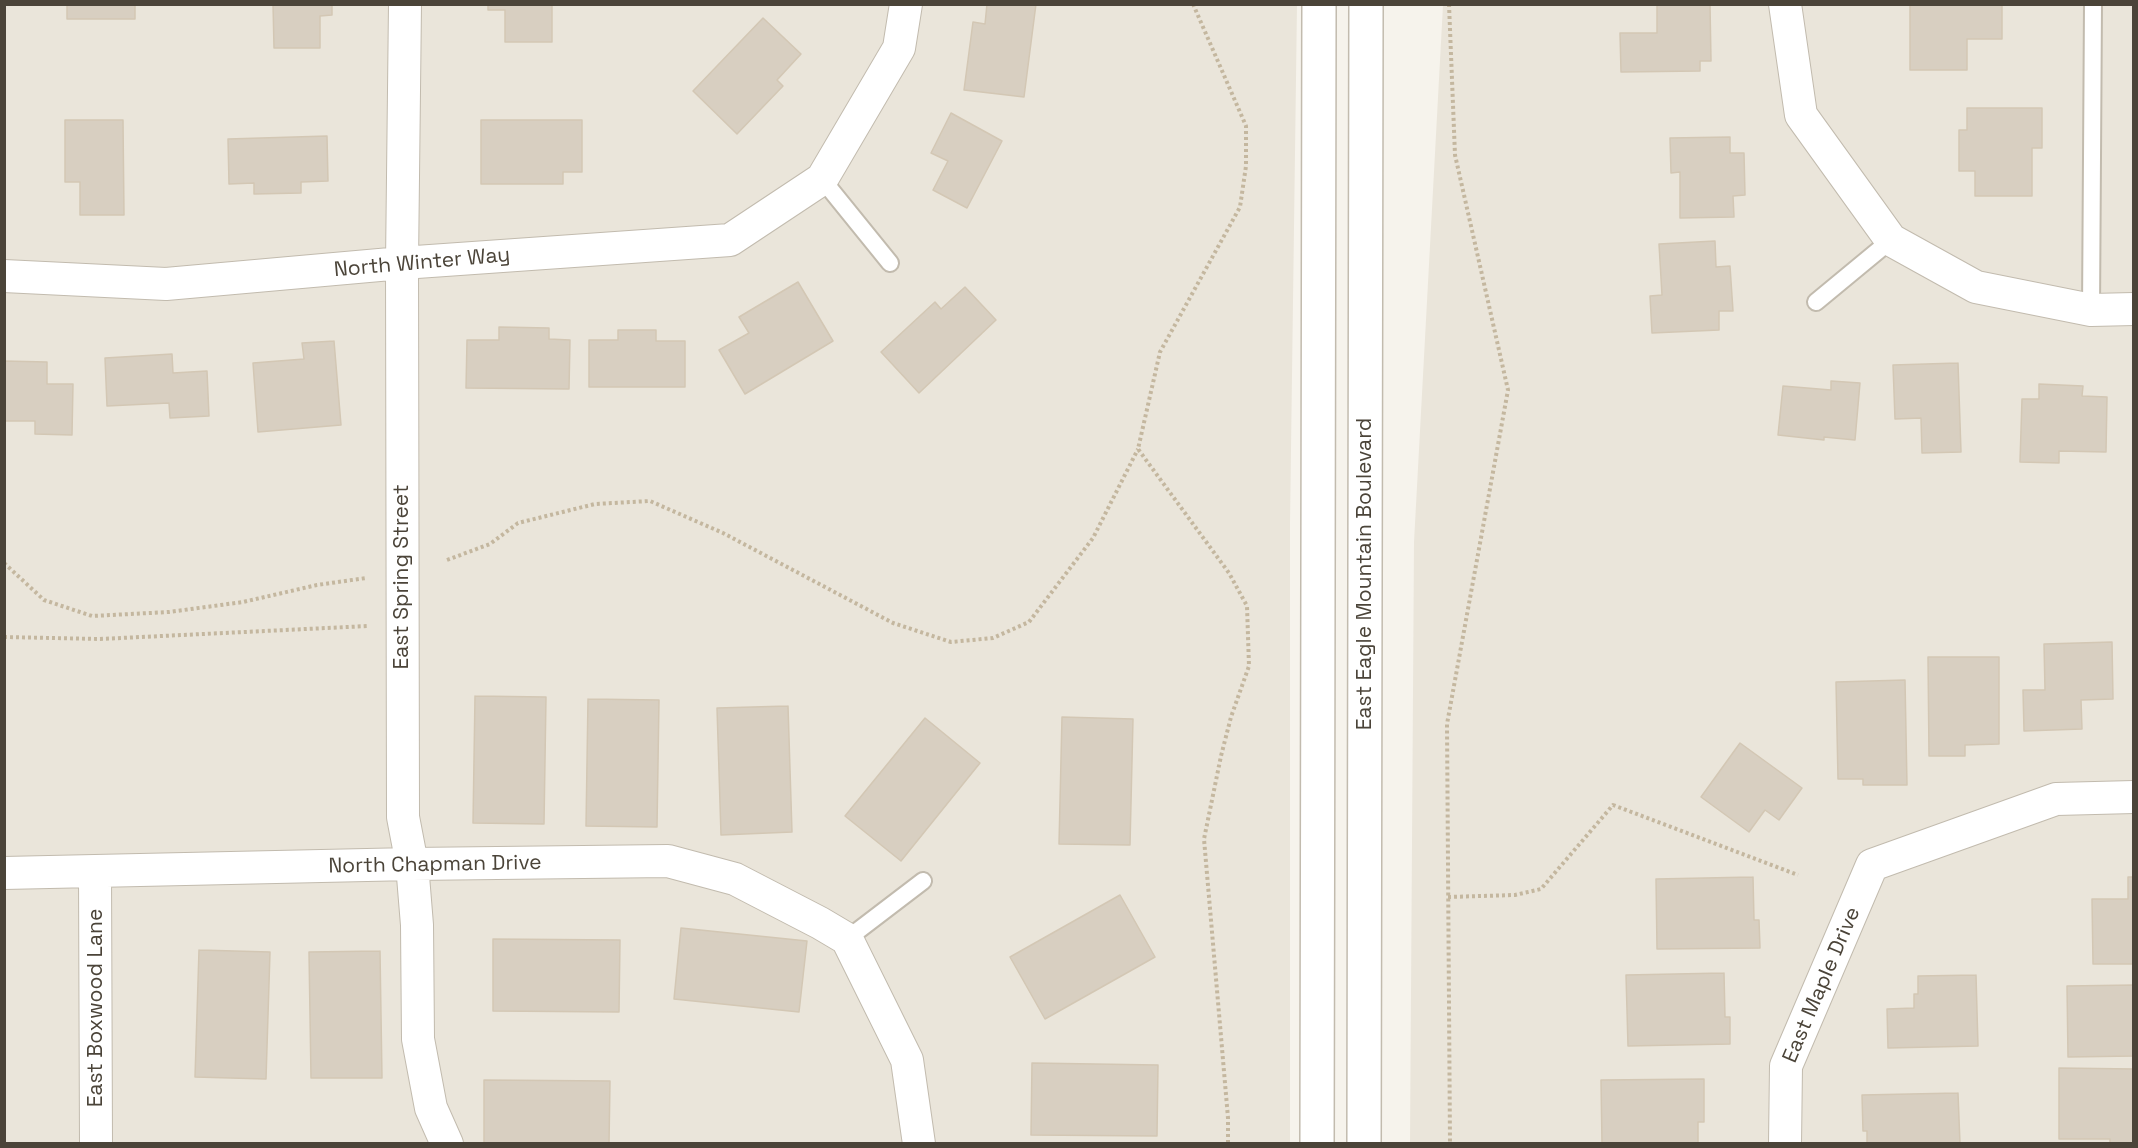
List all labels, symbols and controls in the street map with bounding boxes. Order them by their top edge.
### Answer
street label: North Winter Way [333,243,511,283]
street label: East Eagle Mountain Boulevard [1352,418,1378,730]
street label: East Spring Street [389,484,415,670]
street label: North Chapman Drive [328,851,542,879]
street label: East Maple Drive [1778,903,1866,1067]
street label: East Boxwood Lane [83,909,109,1107]

